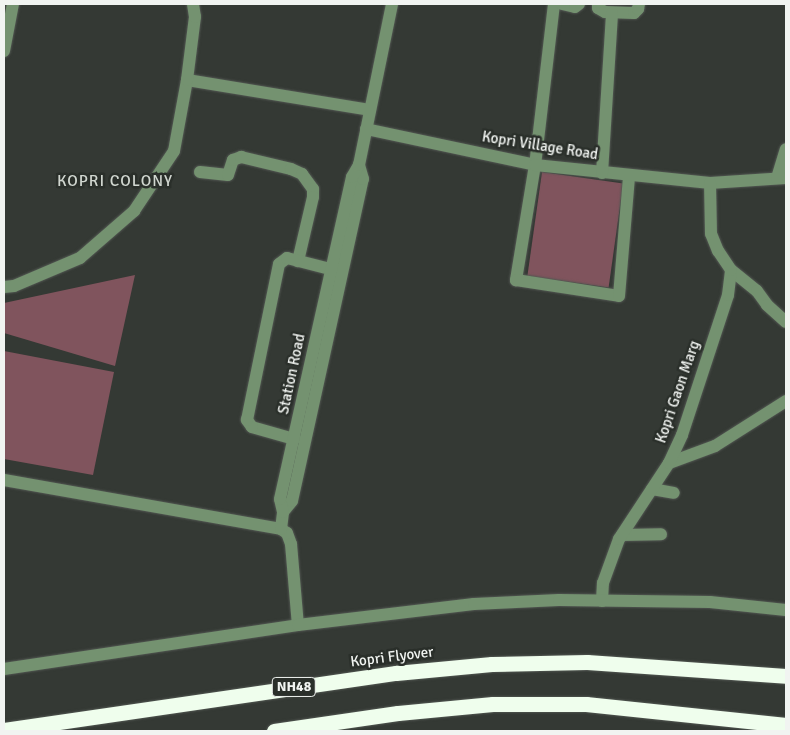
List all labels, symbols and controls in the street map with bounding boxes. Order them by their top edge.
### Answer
street label: Kopri Village Road [481,128,599,164]
district label: KOPRI COLONY [55,171,175,191]
street label: Station Road [275,332,309,416]
street label: Kopri Gaon Marg [652,338,704,446]
street label: Kopri Flyover [349,643,435,671]
road number: NH48 [272,676,316,699]

